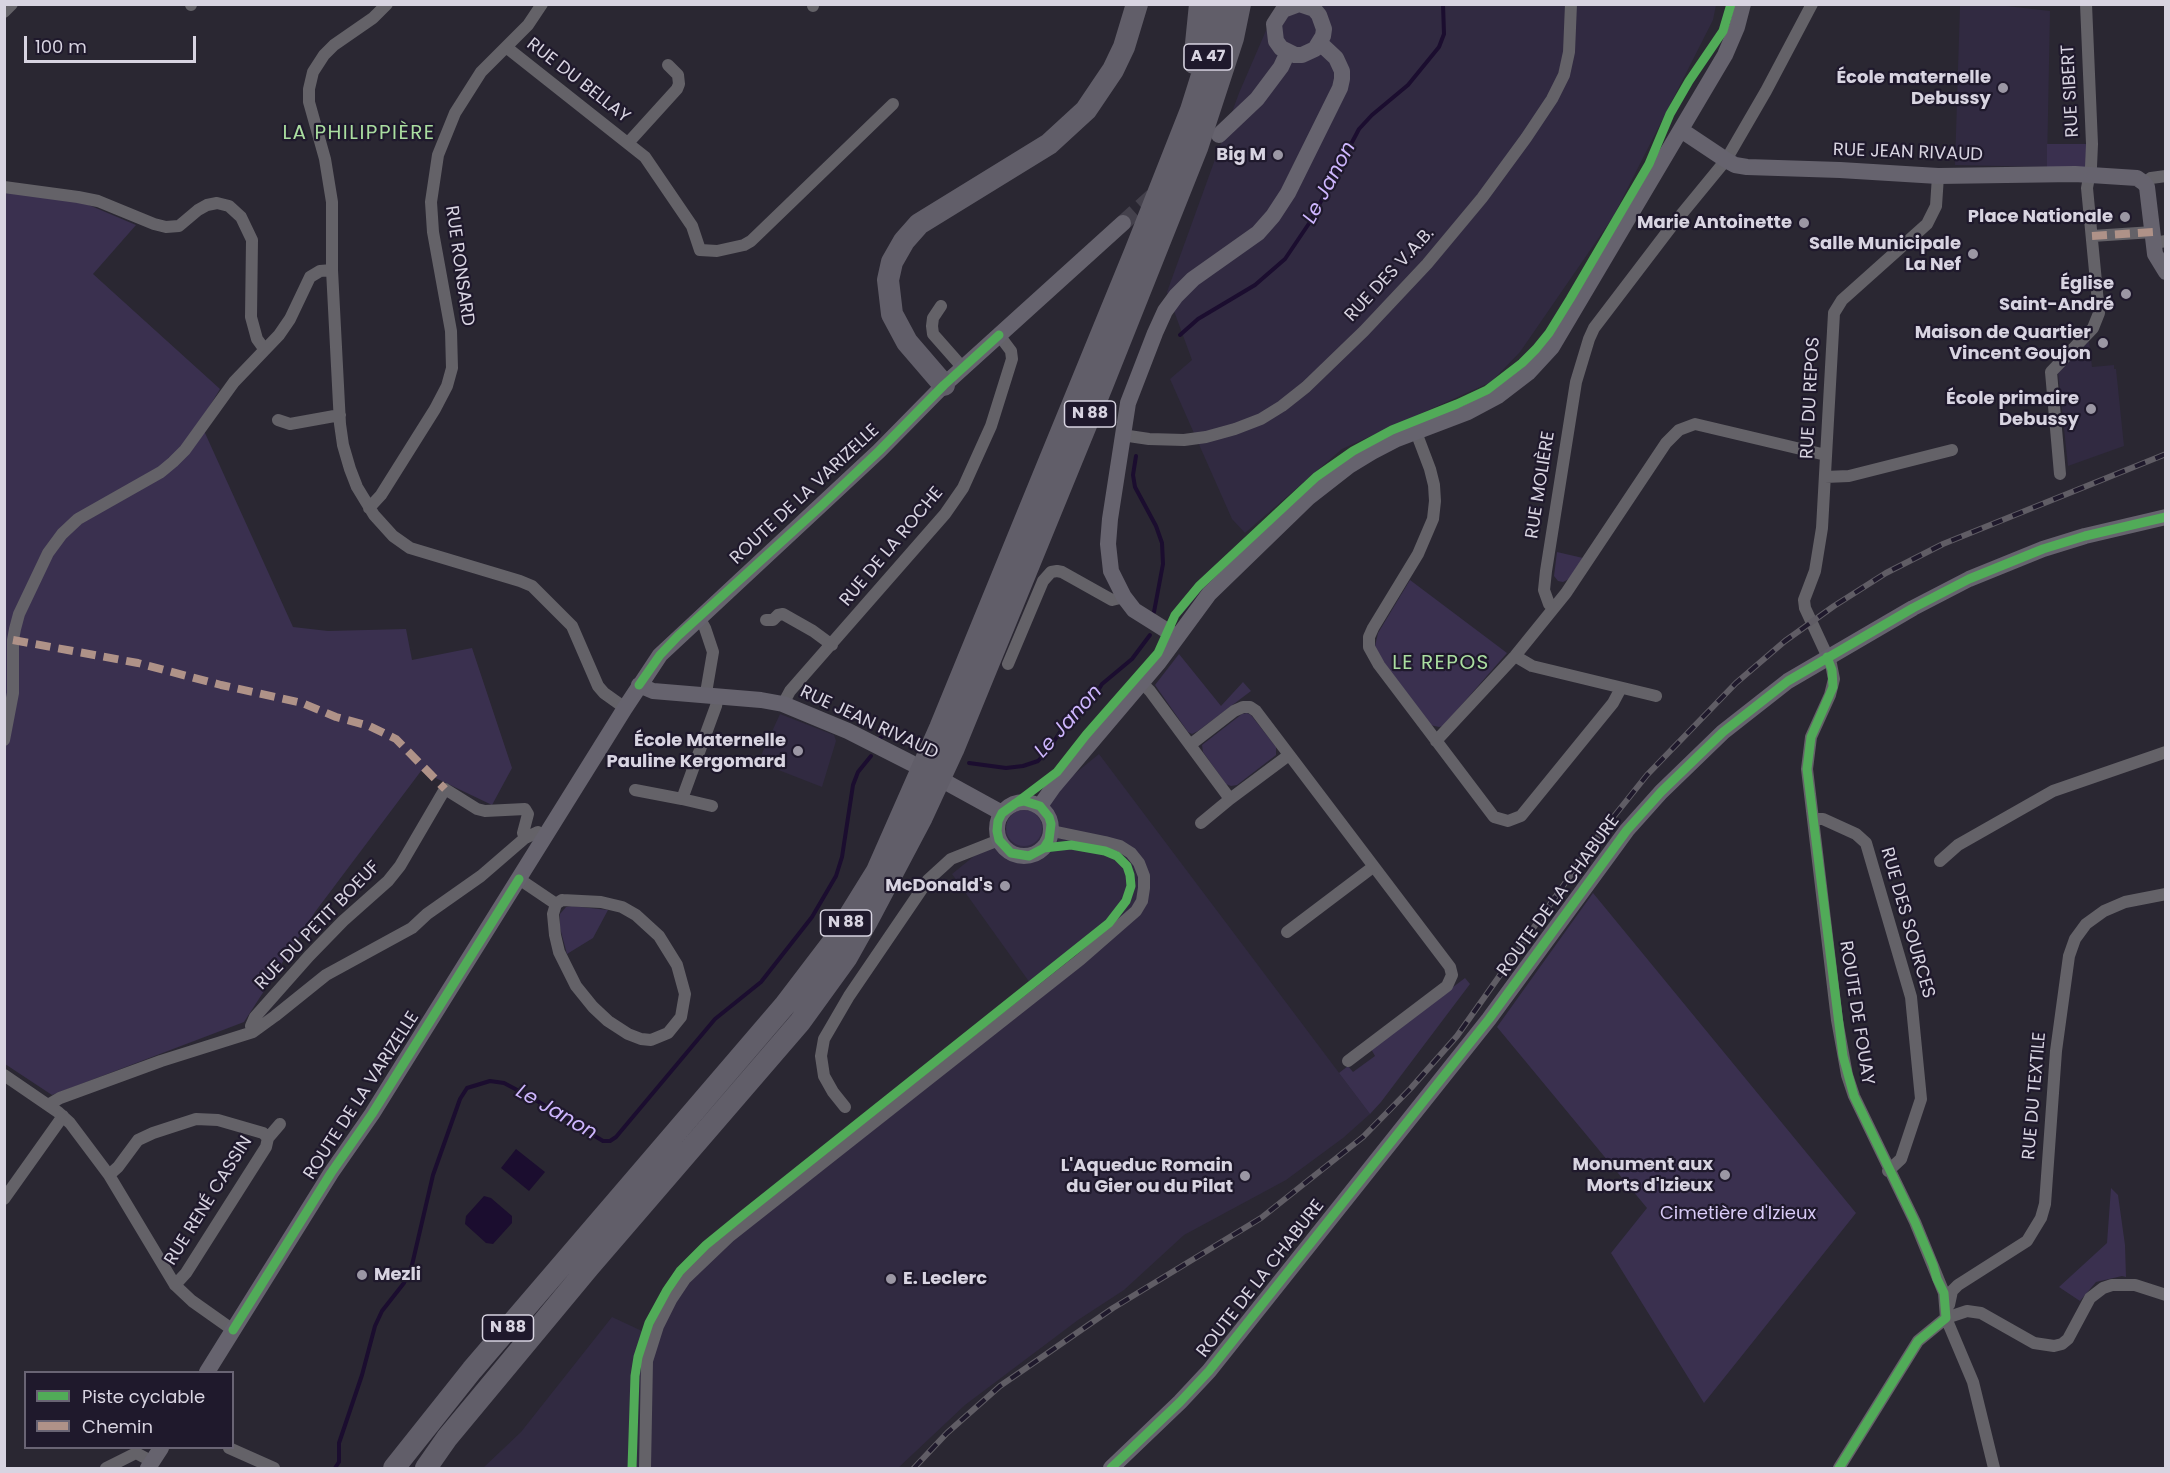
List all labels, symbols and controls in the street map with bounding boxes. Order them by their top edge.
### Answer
scale bar [27,24,200,62]
text: 100 m [35,34,87,59]
street label: RUE DU BELLAY [522,34,634,128]
road number: A 47 [1184,44,1232,70]
street label: RUE SIBERT [2058,44,2084,138]
place label: École maternelle Debussy [1836,67,1991,110]
marker: École maternelle Debussy [1996,81,2010,95]
district label: LA PHILIPPIÈRE [282,122,436,146]
water label: Le Janon [1298,138,1362,228]
street label: RUE JEAN RIVAUD [1833,140,1983,166]
place label: Big M [1216,144,1266,166]
marker: Big M [1271,148,1285,162]
street label: RUE RONSARD [440,204,478,328]
place label: Place Nationale [1968,206,2113,228]
marker: Place Nationale [2118,210,2132,224]
place label: Marie Antoinette [1637,212,1792,234]
marker: Marie Antoinette [1797,216,1811,230]
street label: RUE DES V.A.B. [1341,223,1439,327]
place label: Salle Municipale La Nef [1809,233,1961,276]
marker: Salle Municipale La Nef [1966,247,1980,261]
place label: Église Saint-André [1999,273,2114,316]
marker: Église Saint-André [2119,287,2133,301]
place label: Maison de Quartier Vincent Goujon [1915,322,2091,364]
street label: RUE DU REPOS [1797,336,1825,460]
marker: Maison de Quartier Vincent Goujon [2096,336,2110,350]
place label: École primaire Debussy [1946,388,2079,430]
road number: N 88 [1064,401,1116,427]
marker: École primaire Debussy [2084,402,2098,416]
street label: ROUTE DE LA VARIZELLE [726,420,884,570]
street label: RUE MOLIÈRE [1522,430,1560,540]
street label: RUE DE LA ROCHE [836,483,948,611]
district label: LE REPOS [1392,652,1490,676]
water label: Le Janon [1030,681,1108,763]
street label: RUE JEAN RIVAUD [796,682,942,764]
place label: École Maternelle Pauline Kergomard [607,730,786,772]
marker: École Maternelle Pauline Kergomard [791,744,805,758]
street label: ROUTE DE LA CHABURE [1493,811,1625,981]
street label: RUE DES SOURCES [1875,845,1939,1001]
street label: RUE DU PETIT BOEUF [251,857,385,995]
place label: McDonald's [885,875,993,897]
marker: McDonald's [998,879,1012,893]
road number: N 88 [820,910,872,936]
street label: ROUTE DE FOUAY [1834,939,1878,1087]
street label: ROUTE DE LA VARIZELLE [300,1008,424,1184]
street label: RUE DU TEXTILE [2019,1031,2051,1161]
water label: Le Janon [511,1080,601,1146]
street label: RUE RENÉ CASSIN [161,1132,257,1270]
place label: Monument aux Morts d'Izieux [1572,1154,1713,1196]
place label: L'Aqueduc Romain du Gier ou du Pilat [1061,1155,1233,1198]
marker: Monument aux Morts d'Izieux [1718,1168,1732,1182]
marker: L'Aqueduc Romain du Gier ou du Pilat [1238,1169,1252,1183]
street label: ROUTE DE LA CHABURE [1193,1196,1329,1362]
park label: Cimetière d'Izieux [1660,1203,1816,1225]
place label: Mezli [374,1264,421,1286]
marker: Mezli [355,1268,369,1282]
place label: E. Leclerc [903,1268,987,1290]
marker: E. Leclerc [884,1272,898,1286]
road number: N 88 [482,1315,534,1341]
legend [24,1371,234,1449]
text: Piste cyclable [82,1384,205,1409]
text: Chemin [82,1414,153,1439]

